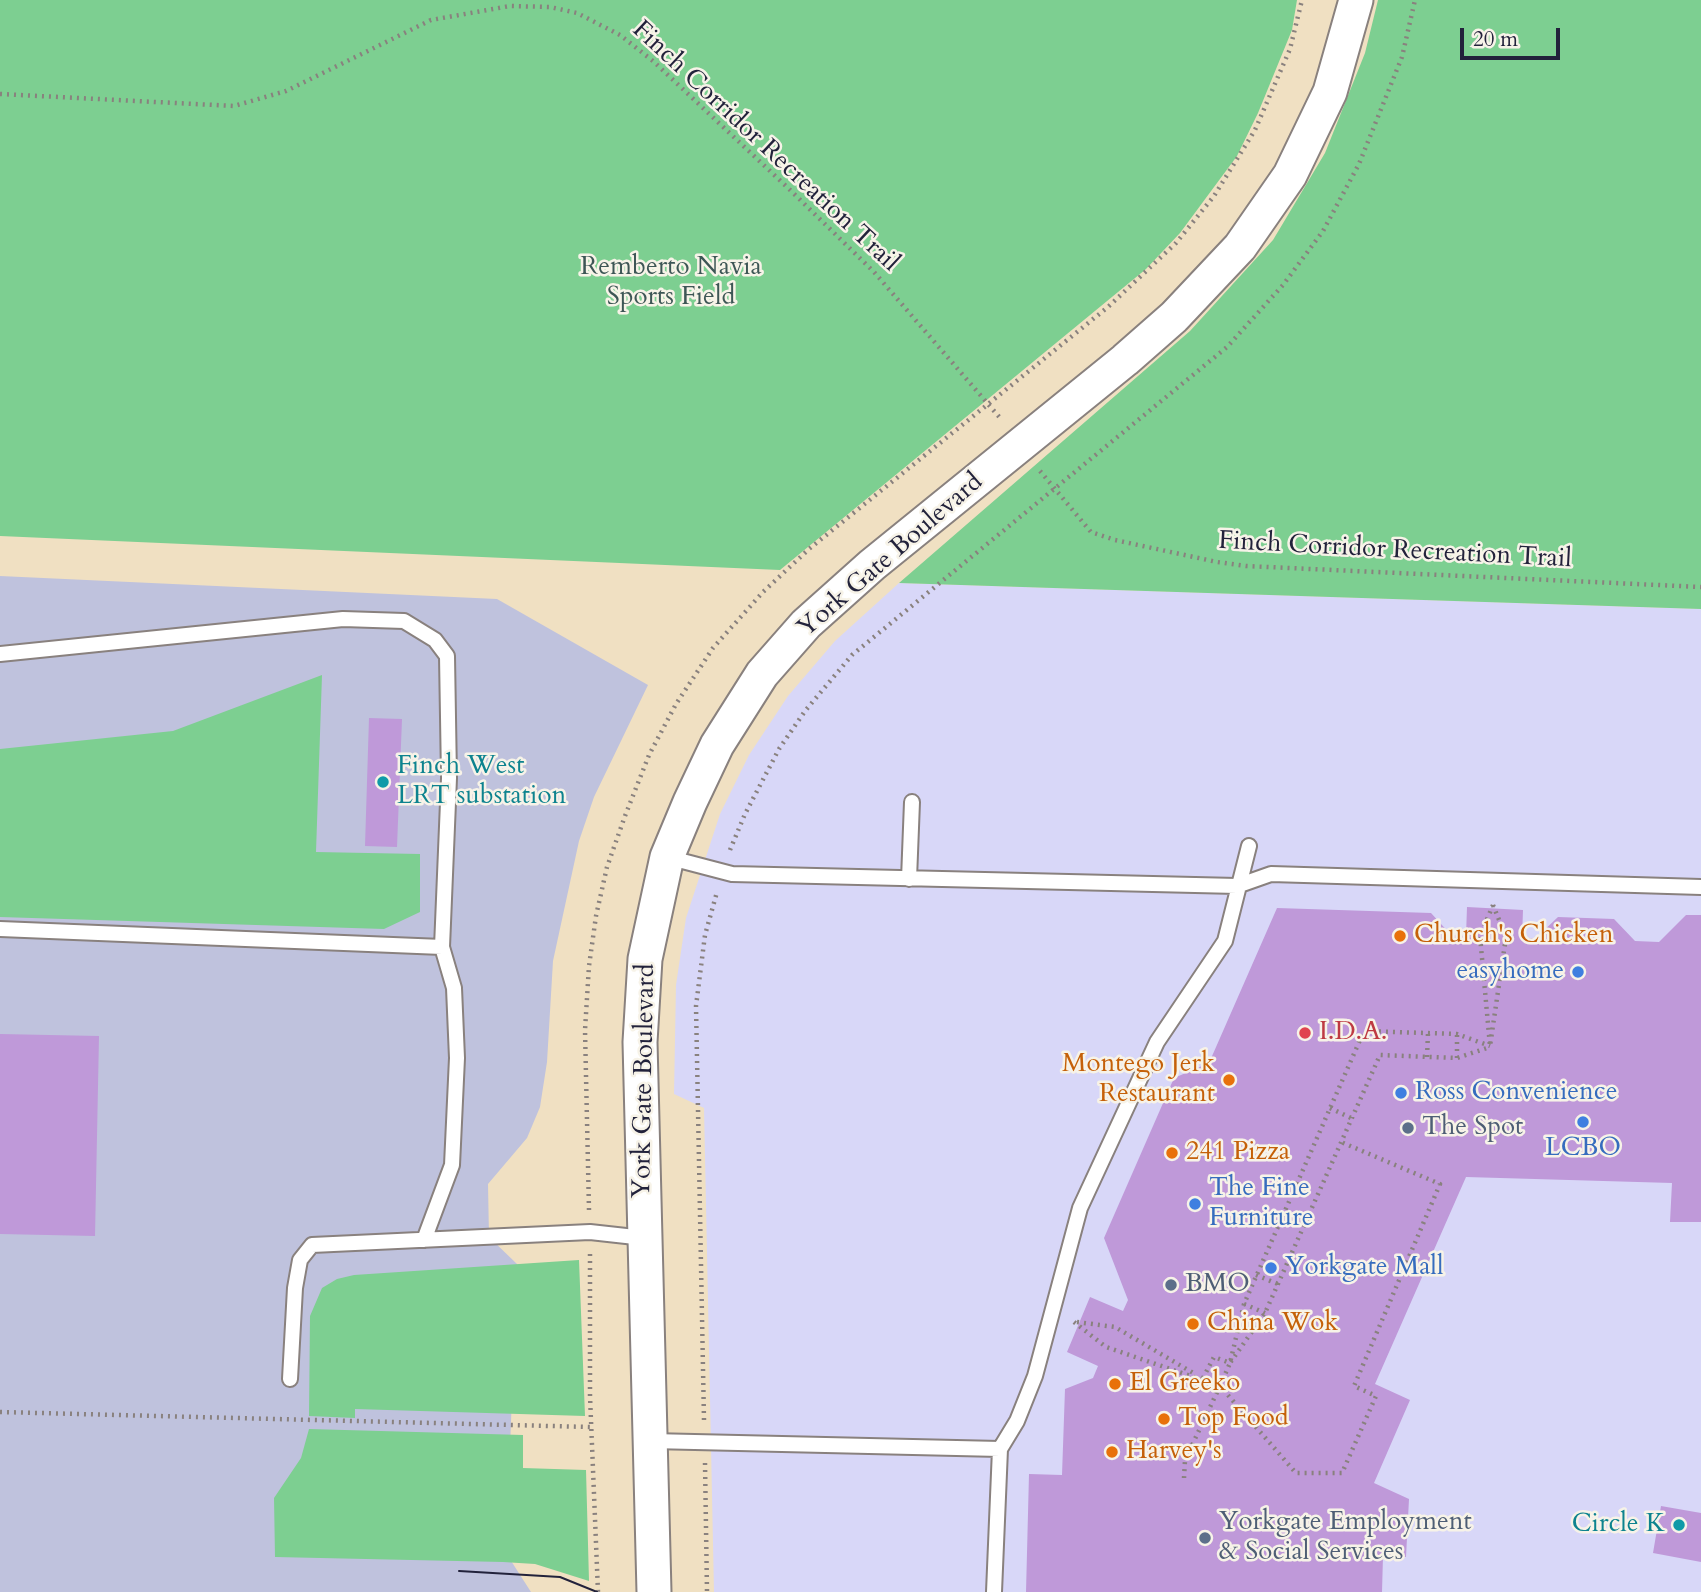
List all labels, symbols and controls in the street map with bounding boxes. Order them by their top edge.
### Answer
scale bar [1463,14,1563,58]
street label: Finch Corridor Recreation Trail [625,15,905,279]
text: 20 m [1473,25,1518,54]
park label: Remberto Navia Sports Field [580,252,762,314]
street label: York Gate Boulevard [792,467,990,645]
street label: Finch Corridor Recreation Trail [1218,526,1572,576]
place label: Finch West LRT substation [397,751,566,812]
marker: Finch West LRT substation [375,774,391,790]
place label: Church's Chicken [1414,920,1613,952]
marker: Church's Chicken [1392,928,1408,944]
place label: easyhome [1456,956,1564,988]
street label: York Gate Boulevard [627,963,663,1199]
marker: easyhome [1570,964,1586,980]
place label: I.D.A. [1319,1017,1387,1049]
marker: I.D.A. [1297,1025,1313,1041]
place label: Montego Jerk Restaurant [1062,1049,1215,1110]
marker: Montego Jerk Restaurant [1221,1072,1237,1088]
place label: Ross Convenience [1415,1077,1617,1109]
marker: Ross Convenience [1393,1085,1409,1101]
place label: The Spot [1422,1112,1523,1144]
marker: LCBO [1575,1114,1591,1130]
marker: The Spot [1400,1120,1416,1136]
place label: LCBO [1545,1133,1621,1165]
place label: 241 Pizza [1186,1137,1290,1169]
marker: 241 Pizza [1164,1145,1180,1161]
place label: The Fine Furniture [1209,1173,1313,1234]
marker: The Fine Furniture [1187,1196,1203,1212]
place label: Yorkgate Mall [1285,1252,1444,1284]
marker: Yorkgate Mall [1263,1260,1279,1276]
place label: BMO [1185,1269,1250,1301]
marker: BMO [1163,1277,1179,1293]
place label: China Wok [1207,1308,1338,1340]
marker: China Wok [1185,1316,1201,1332]
place label: El Greeko [1129,1368,1240,1400]
marker: El Greeko [1107,1376,1123,1392]
place label: Top Food [1178,1403,1289,1435]
marker: Top Food [1156,1411,1172,1427]
place label: Harvey's [1126,1436,1222,1468]
marker: Harvey's [1104,1444,1120,1460]
place label: Yorkgate Employment & Social Services [1219,1507,1472,1568]
place label: Circle K [1572,1509,1665,1541]
marker: Circle K [1671,1517,1687,1533]
marker: Yorkgate Employment & Social Services [1197,1530,1213,1546]

